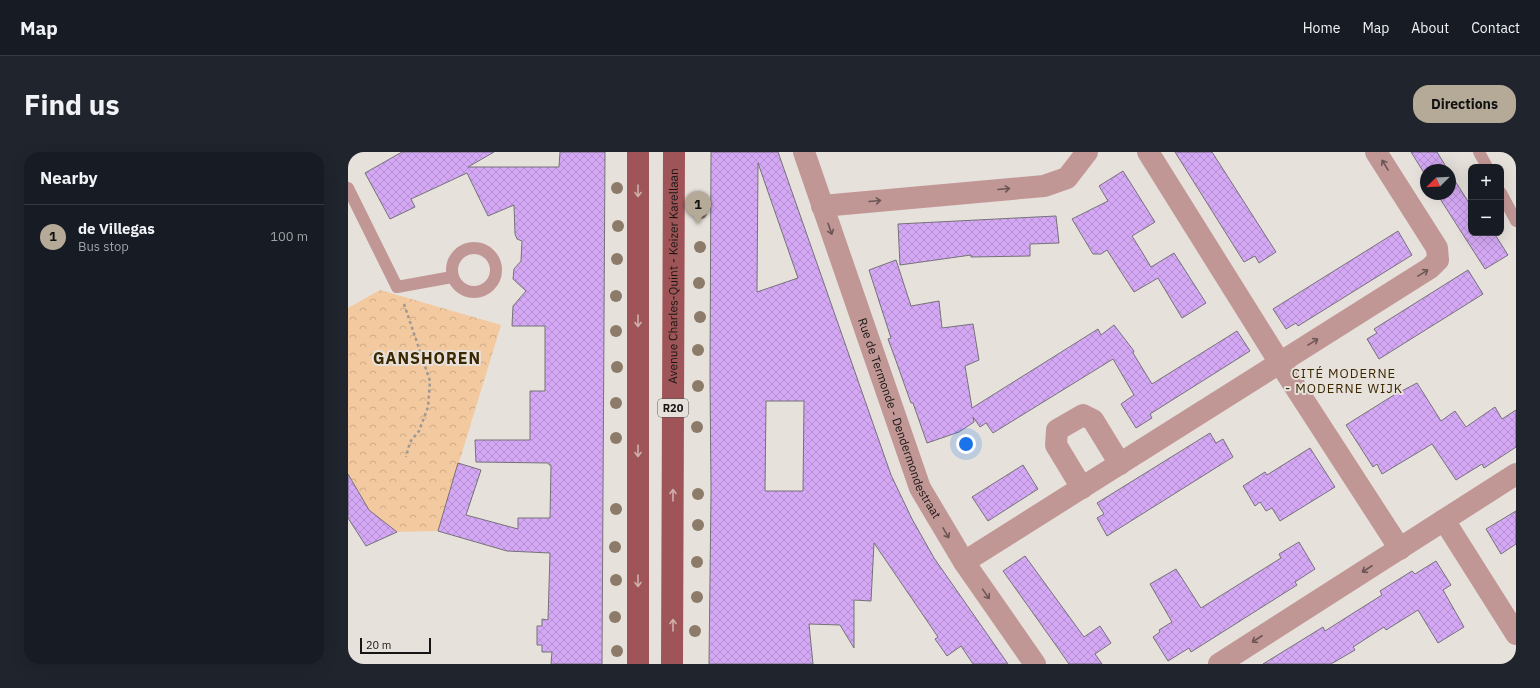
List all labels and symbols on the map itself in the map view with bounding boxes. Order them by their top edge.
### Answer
one-way arrow [1380,159,1388,171]
north arrow [1420,164,1456,200]
street label: Avenue Charles-Quint - Keizer Karellaan [665,168,681,384]
one-way arrow [634,184,642,197]
one-way arrow [997,186,1010,193]
pin: 1 [685,191,711,224]
one-way arrow [868,197,881,205]
one-way arrow [827,222,834,235]
one-way arrow [1417,268,1429,276]
one-way arrow [634,314,642,327]
street label: Rue de Termonde - Dendermondestraat [855,316,945,521]
one-way arrow [1307,338,1319,346]
district label: GANSHOREN [373,348,481,368]
district label: CITÉ MODERNE - MODERNE WIJK [1285,365,1403,397]
road number: R20 [658,399,688,417]
your location [956,434,976,454]
one-way arrow [634,444,642,457]
one-way arrow [669,489,677,502]
one-way arrow [943,526,951,538]
one-way arrow [1361,566,1373,574]
one-way arrow [634,574,642,587]
one-way arrow [982,588,990,599]
one-way arrow [669,619,677,632]
scale bar [360,636,431,655]
one-way arrow [1251,636,1263,644]

